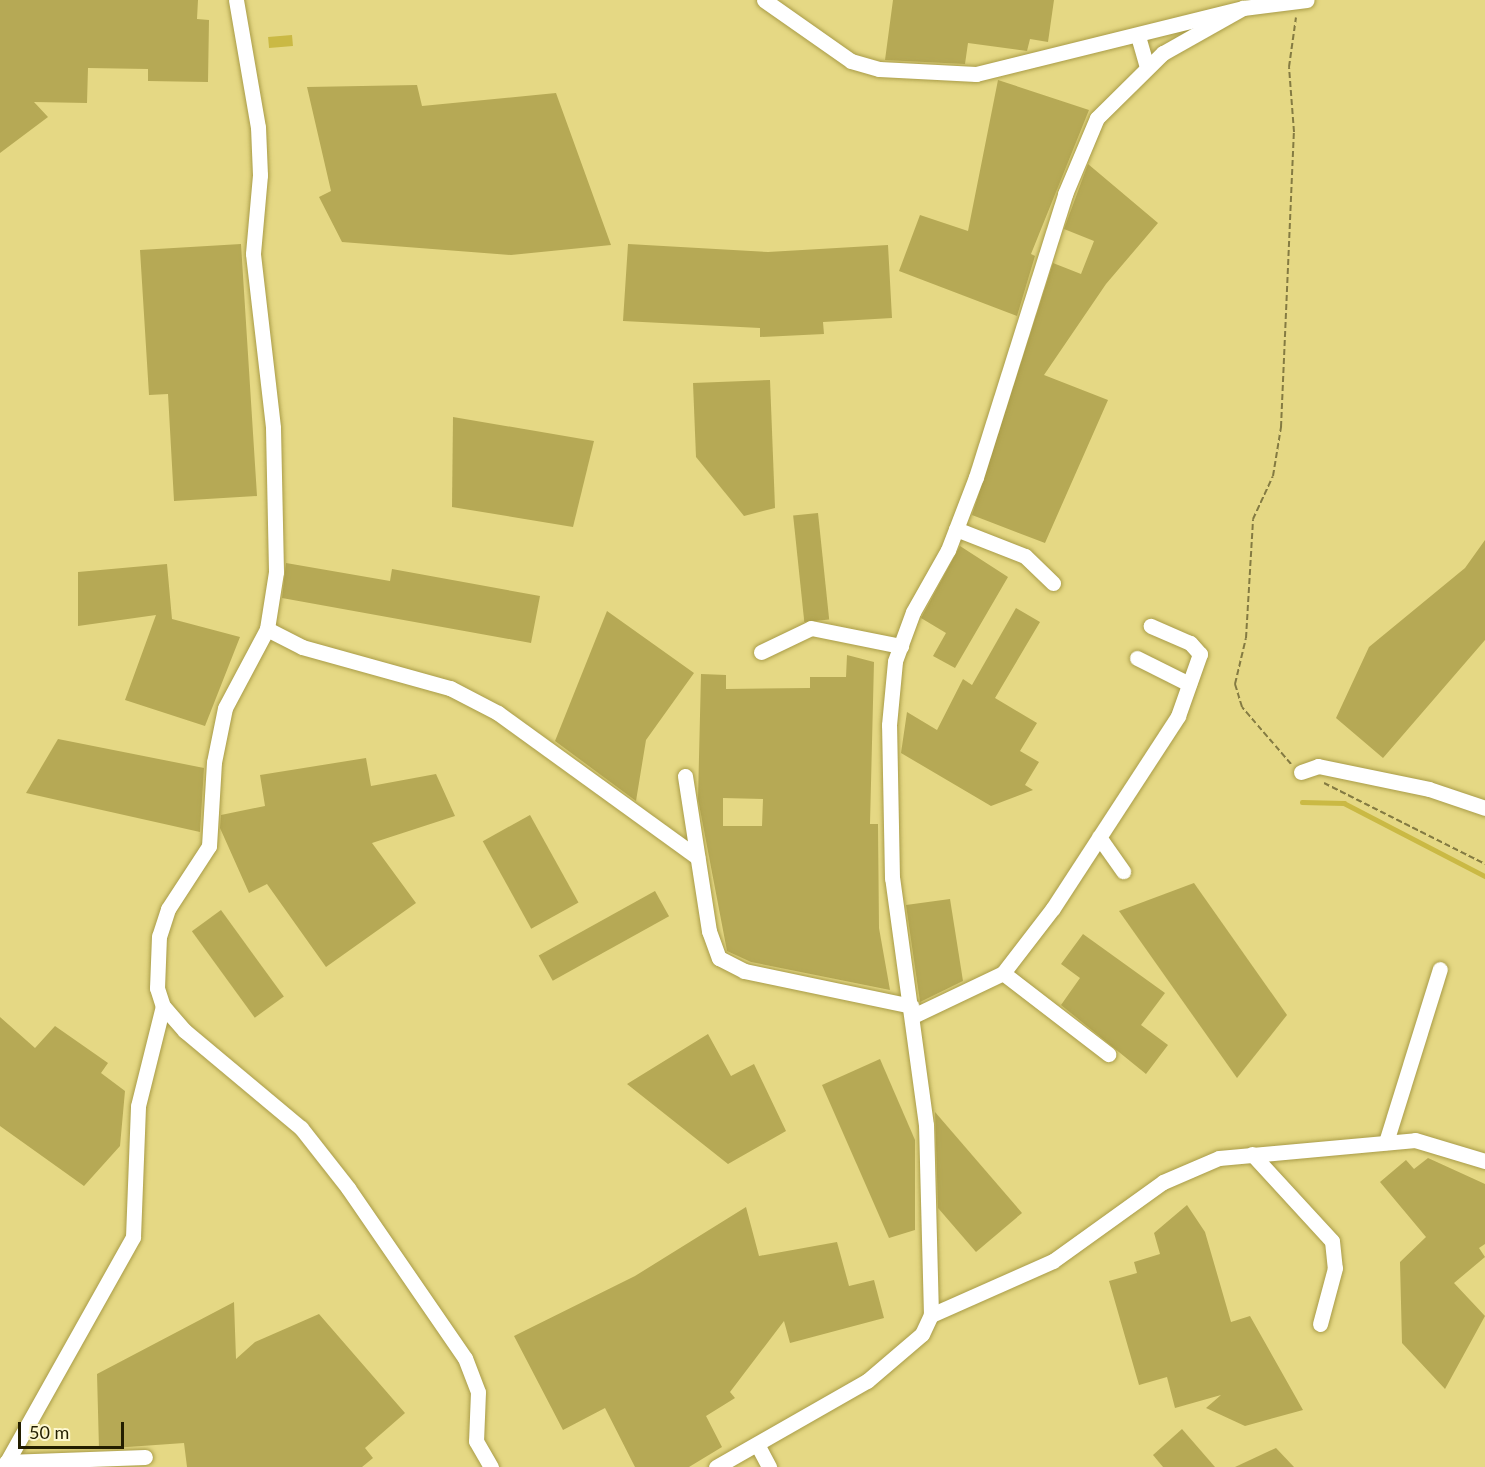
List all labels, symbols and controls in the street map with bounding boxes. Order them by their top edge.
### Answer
scale bar [21,1410,128,1448]
text: 50 m [29,1421,69,1443]

